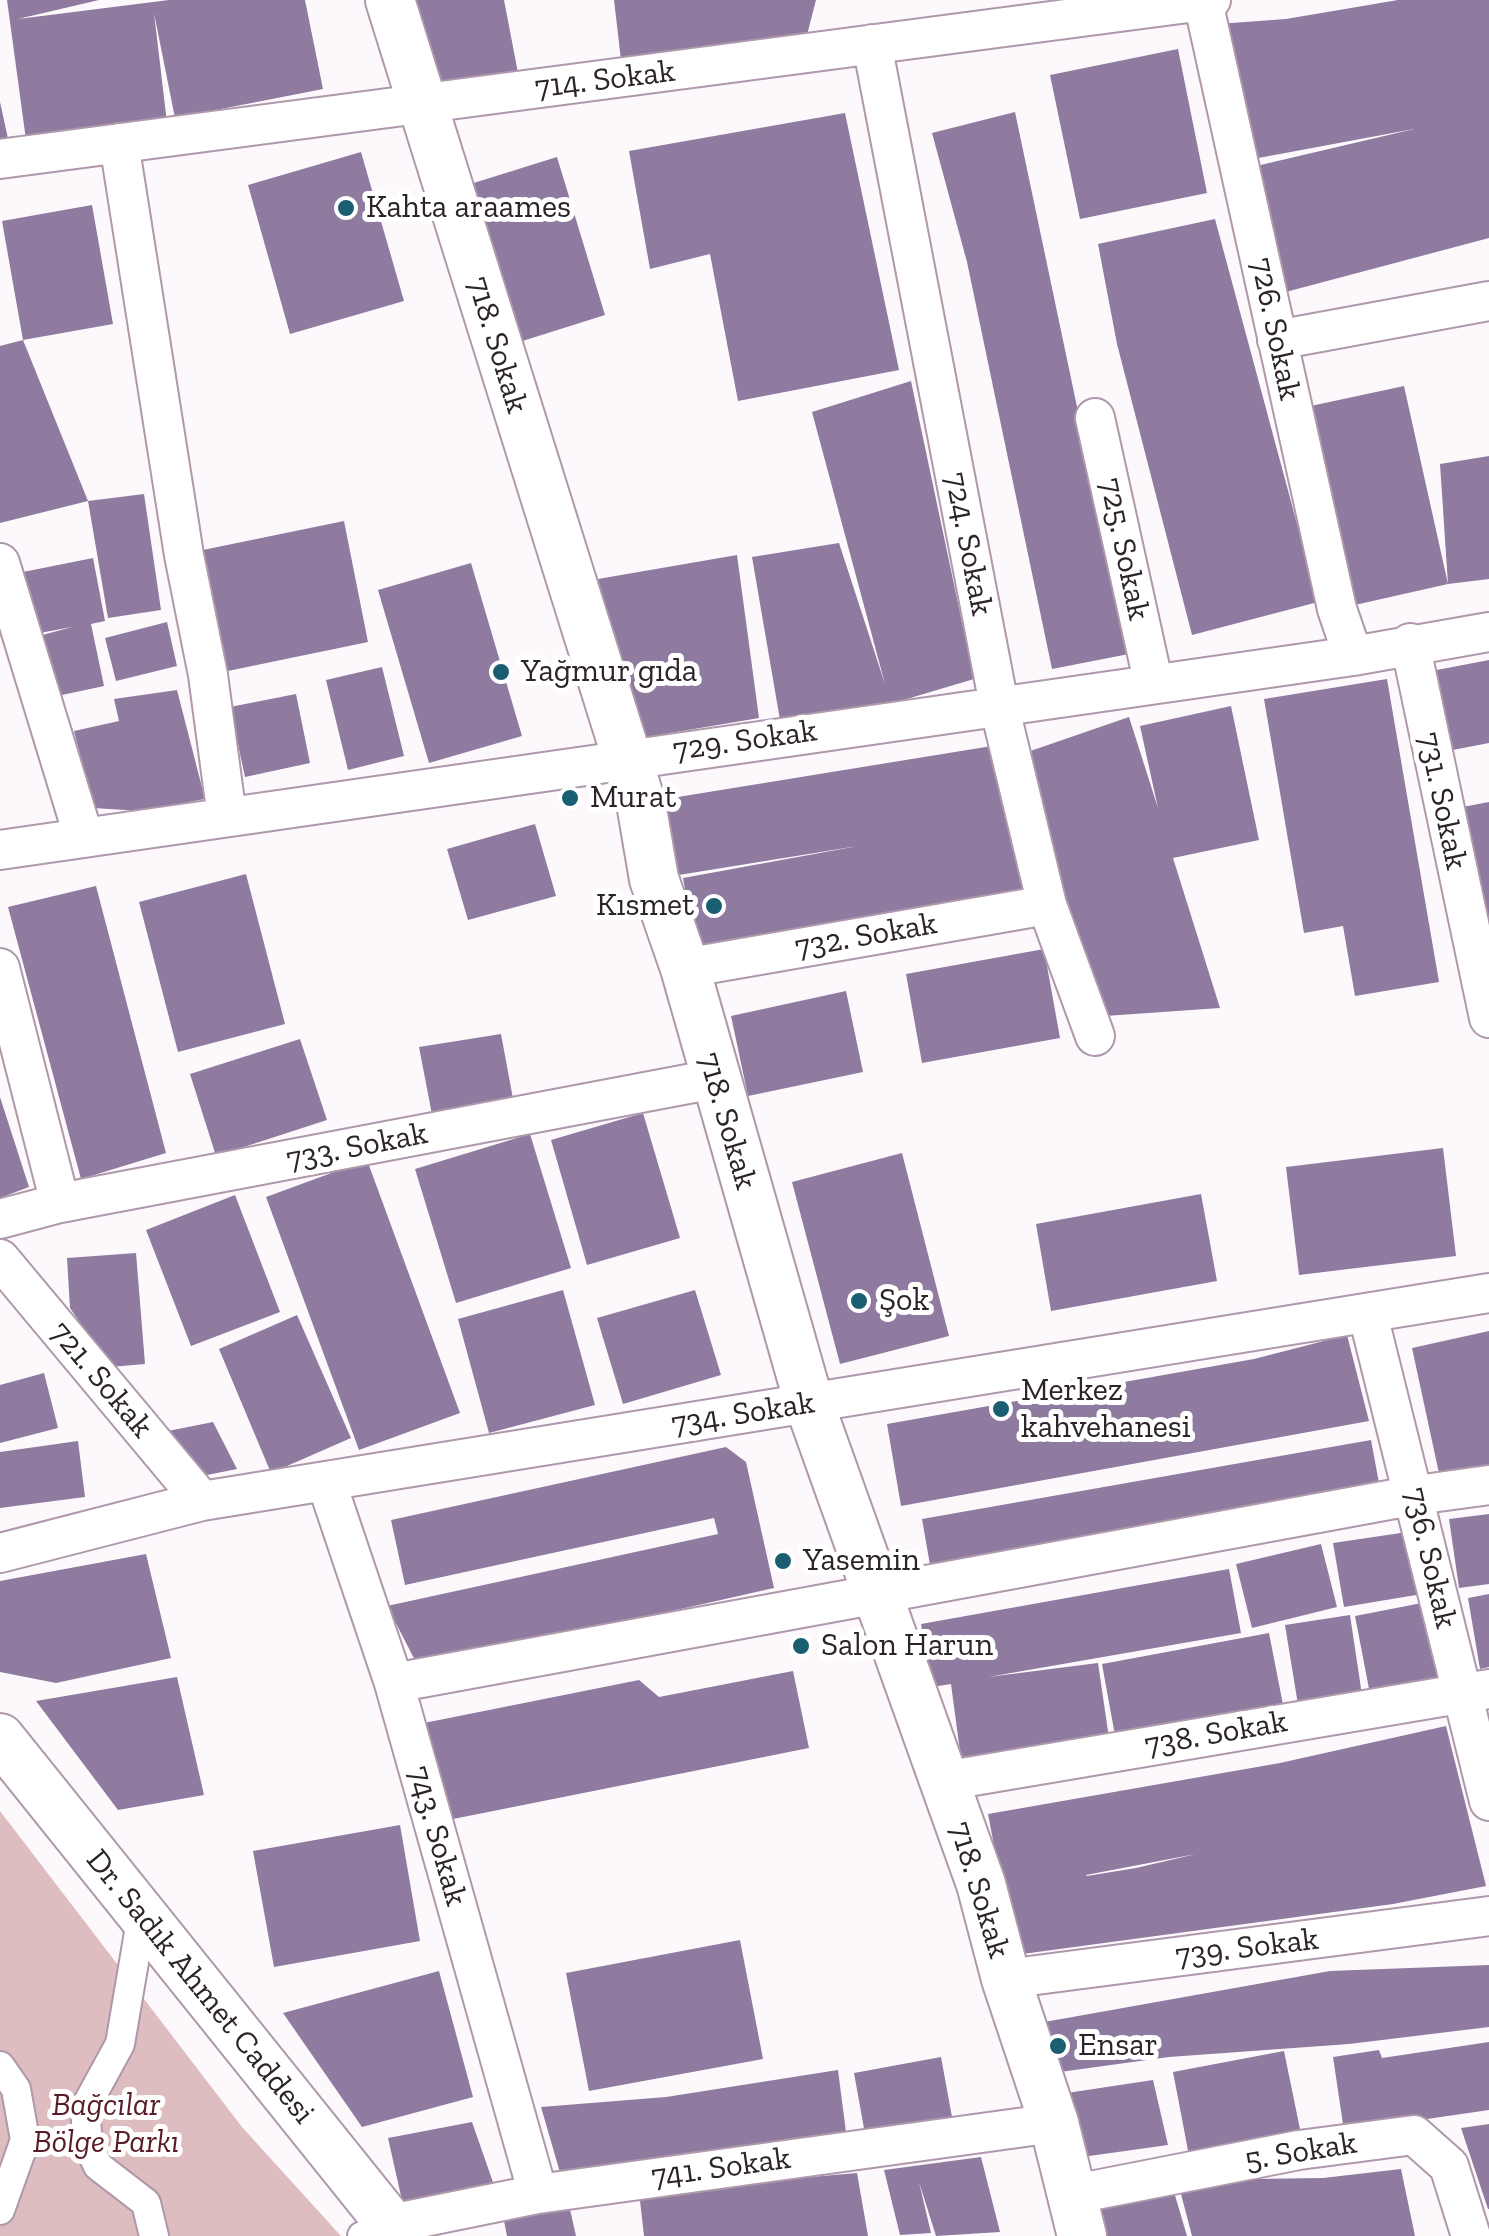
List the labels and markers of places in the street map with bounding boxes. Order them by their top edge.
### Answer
place label: Kahta araames [366,189,571,227]
marker: Kahta araames [335,197,357,219]
place label: Yağmur gıda [521,653,697,691]
marker: Yağmur gıda [490,661,512,683]
place label: Murat [590,779,676,817]
marker: Murat [559,787,581,809]
place label: Kısmet [596,887,694,925]
marker: Kısmet [703,895,725,917]
place label: Şok [879,1282,929,1320]
marker: Şok [848,1290,870,1312]
place label: Merkez kahvehanesi [1021,1372,1191,1447]
marker: Merkez kahvehanesi [990,1398,1012,1420]
place label: Yasemin [803,1542,920,1580]
marker: Yasemin [772,1550,794,1572]
place label: Salon Harun [821,1627,993,1665]
marker: Salon Harun [790,1635,812,1657]
place label: Ensar [1078,2027,1158,2065]
marker: Ensar [1047,2035,1069,2057]

